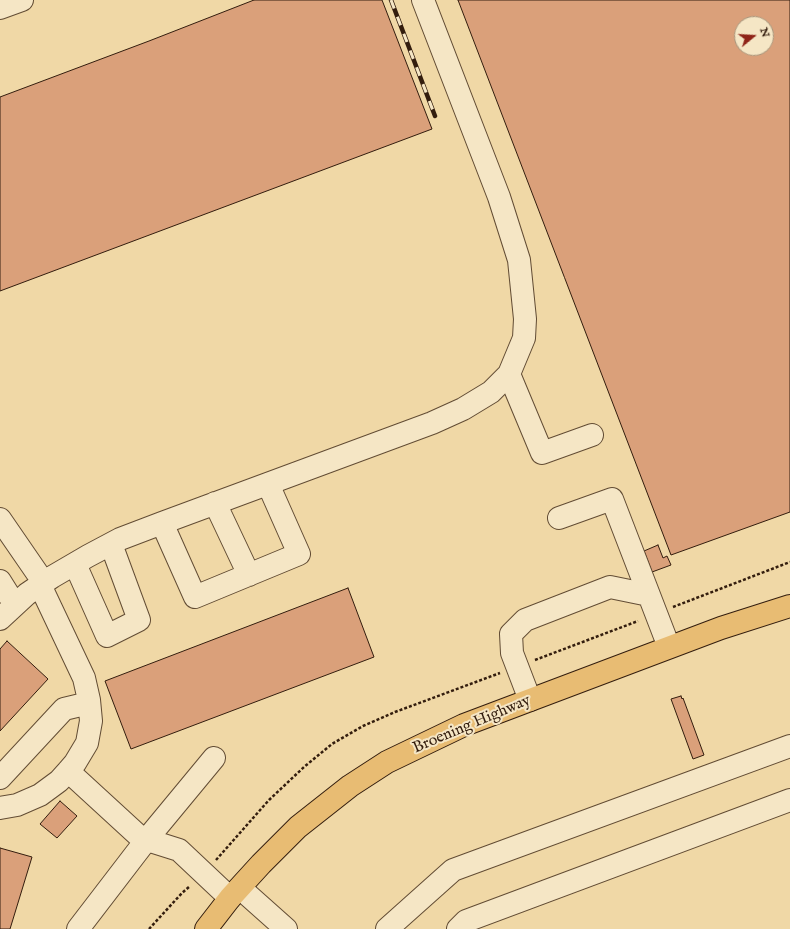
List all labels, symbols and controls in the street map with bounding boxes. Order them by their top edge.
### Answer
north arrow [734,16,774,56]
text: N [756,26,773,39]
street label: Broening Highway [410,692,534,758]

